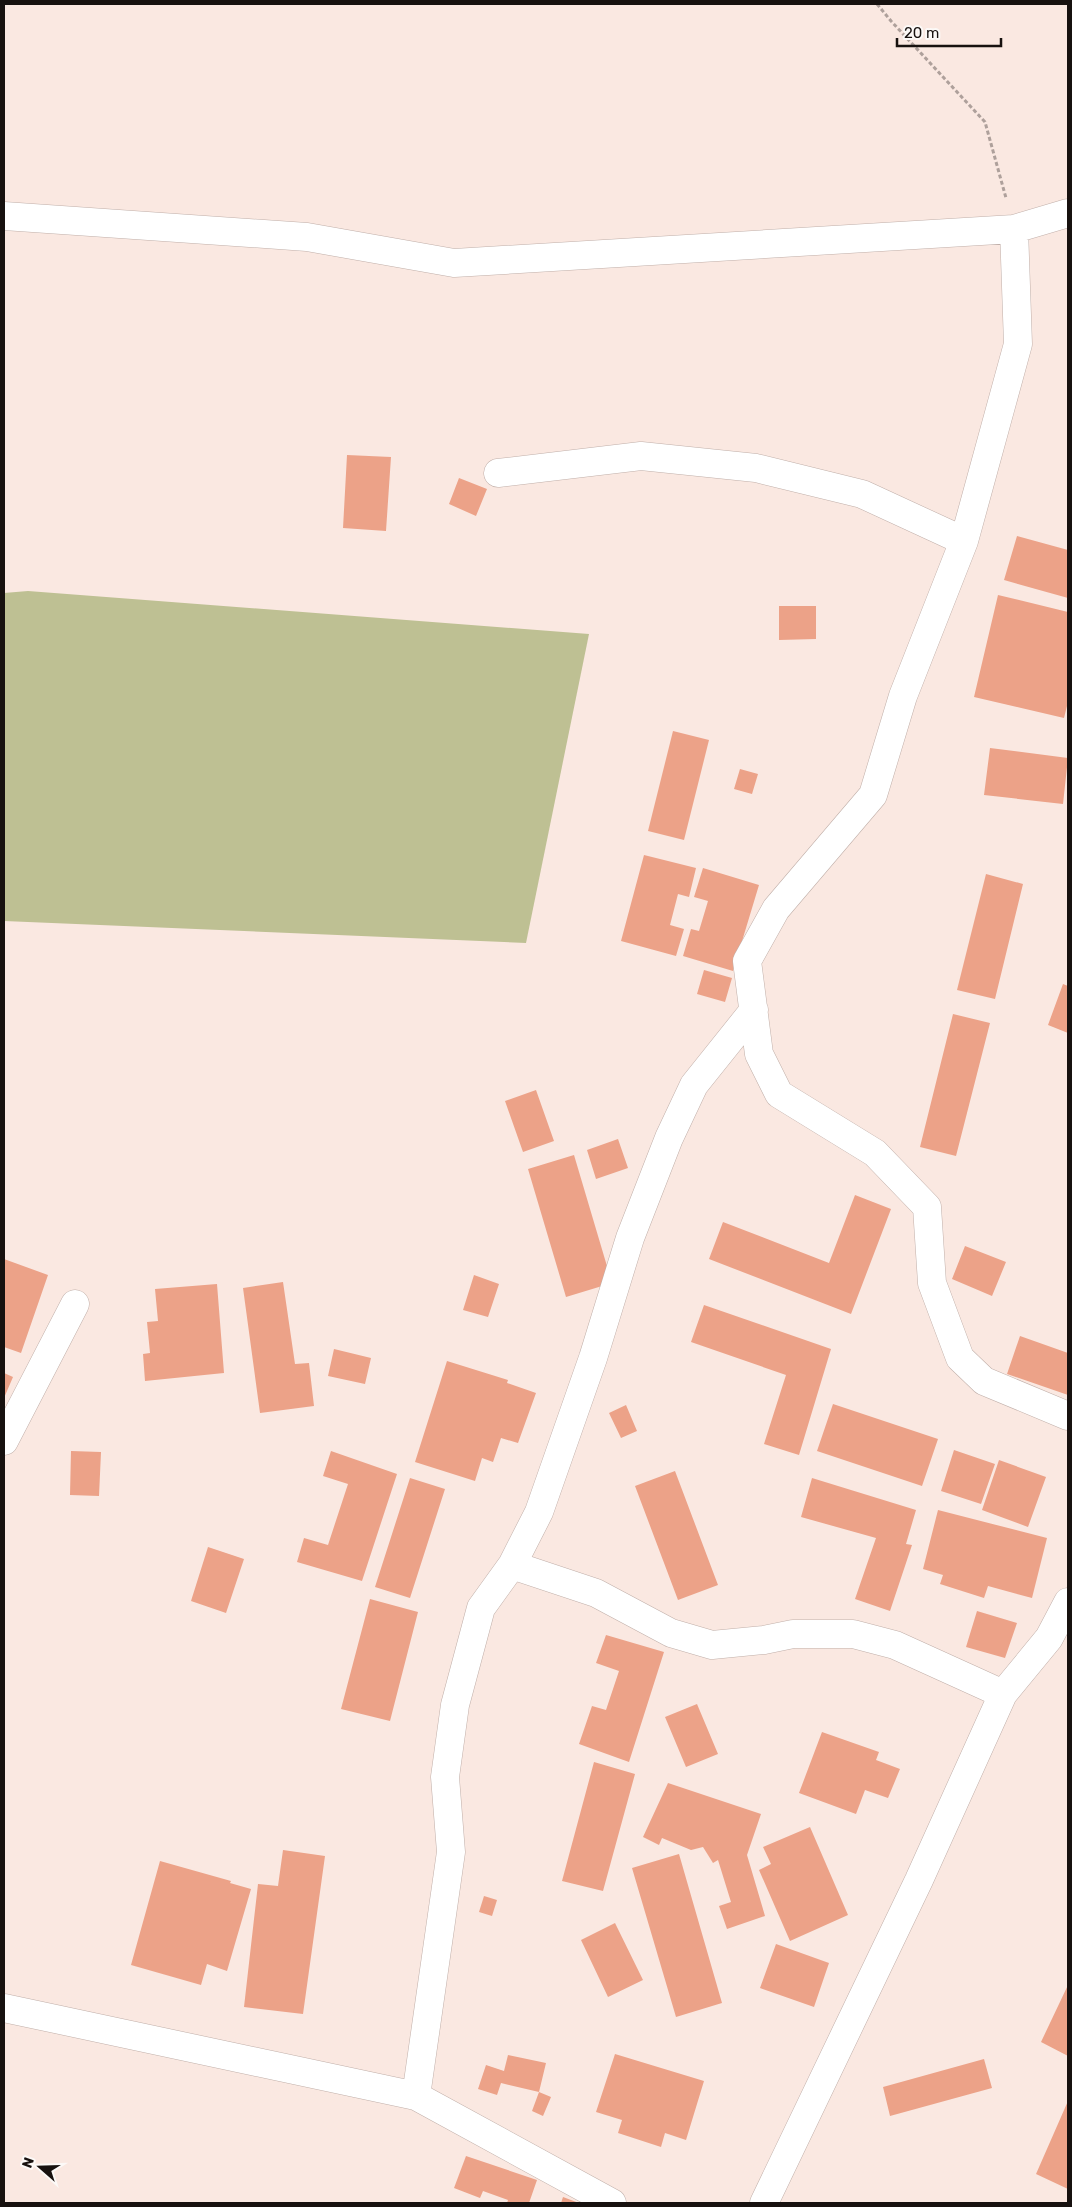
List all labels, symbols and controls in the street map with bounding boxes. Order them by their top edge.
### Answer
scale bar [897,15,1001,47]
text: 20 m [904,24,939,42]
north arrow [15,2142,65,2192]
text: N [19,2155,38,2170]

